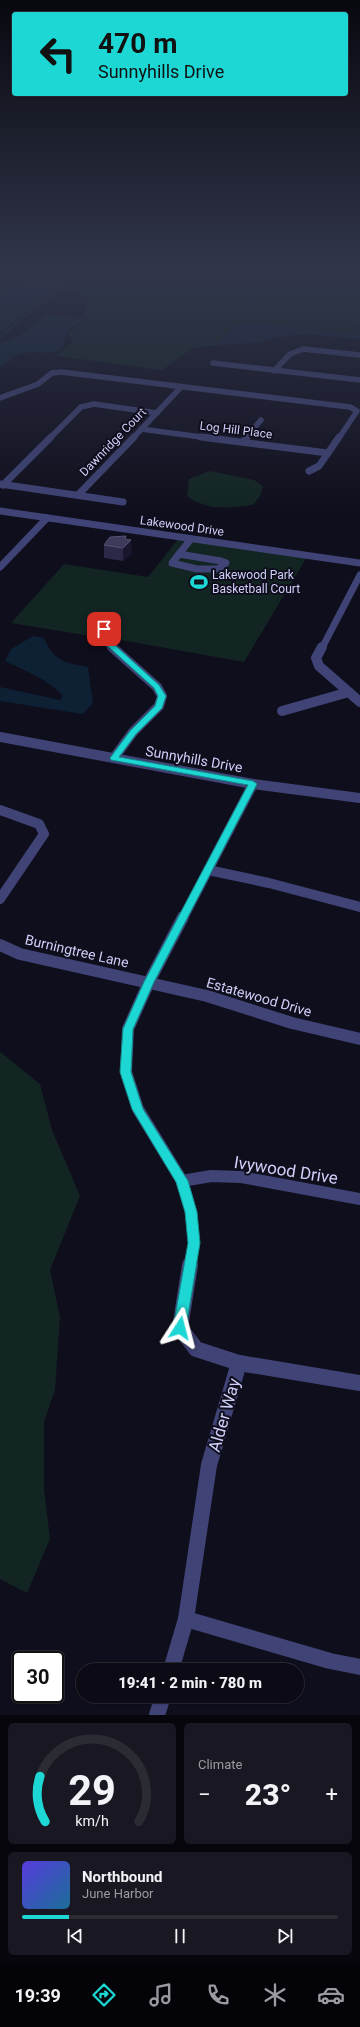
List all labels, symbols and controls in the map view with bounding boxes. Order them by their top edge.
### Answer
text: 470 m [98,27,177,60]
icon: left [32,28,84,80]
text: Sunnyhills Drive [98,61,224,82]
street label: Dawnridge Court [77,405,149,479]
street label: Log Hill Place [199,419,273,441]
street label: Lakewood Drive [139,513,225,539]
place label: Lakewood Park Basketball Court [212,568,300,596]
sports icon: Lakewood Park Basketball Court [189,572,209,592]
pin [87,612,121,646]
icon: arrive [93,618,115,640]
street label: Sunnyhills Drive [144,743,244,775]
street label: Burningtree Lane [24,931,130,971]
street label: Estatewood Drive [205,974,313,1020]
street label: Ivywood Drive [233,1152,339,1188]
position arrow [159,1307,201,1349]
street label: Alder Way [204,1376,244,1454]
speed limit sign: 30 [12,1651,64,1703]
text: 19:41 · 2 min · 780 m [118,1674,262,1692]
text: Climate [198,1757,242,1772]
text: 29 [68,1765,116,1814]
text: 23° [245,1777,291,1812]
text: − [198,1782,211,1807]
text: + [326,1782,338,1807]
text: km/h [75,1812,109,1828]
text: Northbound [82,1868,163,1886]
text: June Harbor [82,1886,154,1901]
icon: previous [64,1925,86,1947]
icon: pause [169,1925,191,1947]
icon: next [274,1925,296,1947]
icon: directions [90,1981,118,2009]
icon: music [147,1981,175,2009]
icon: phone [204,1981,232,2009]
icon: climate [261,1981,289,2009]
icon: car [317,1981,345,2009]
text: 19:39 [14,1985,61,2006]

